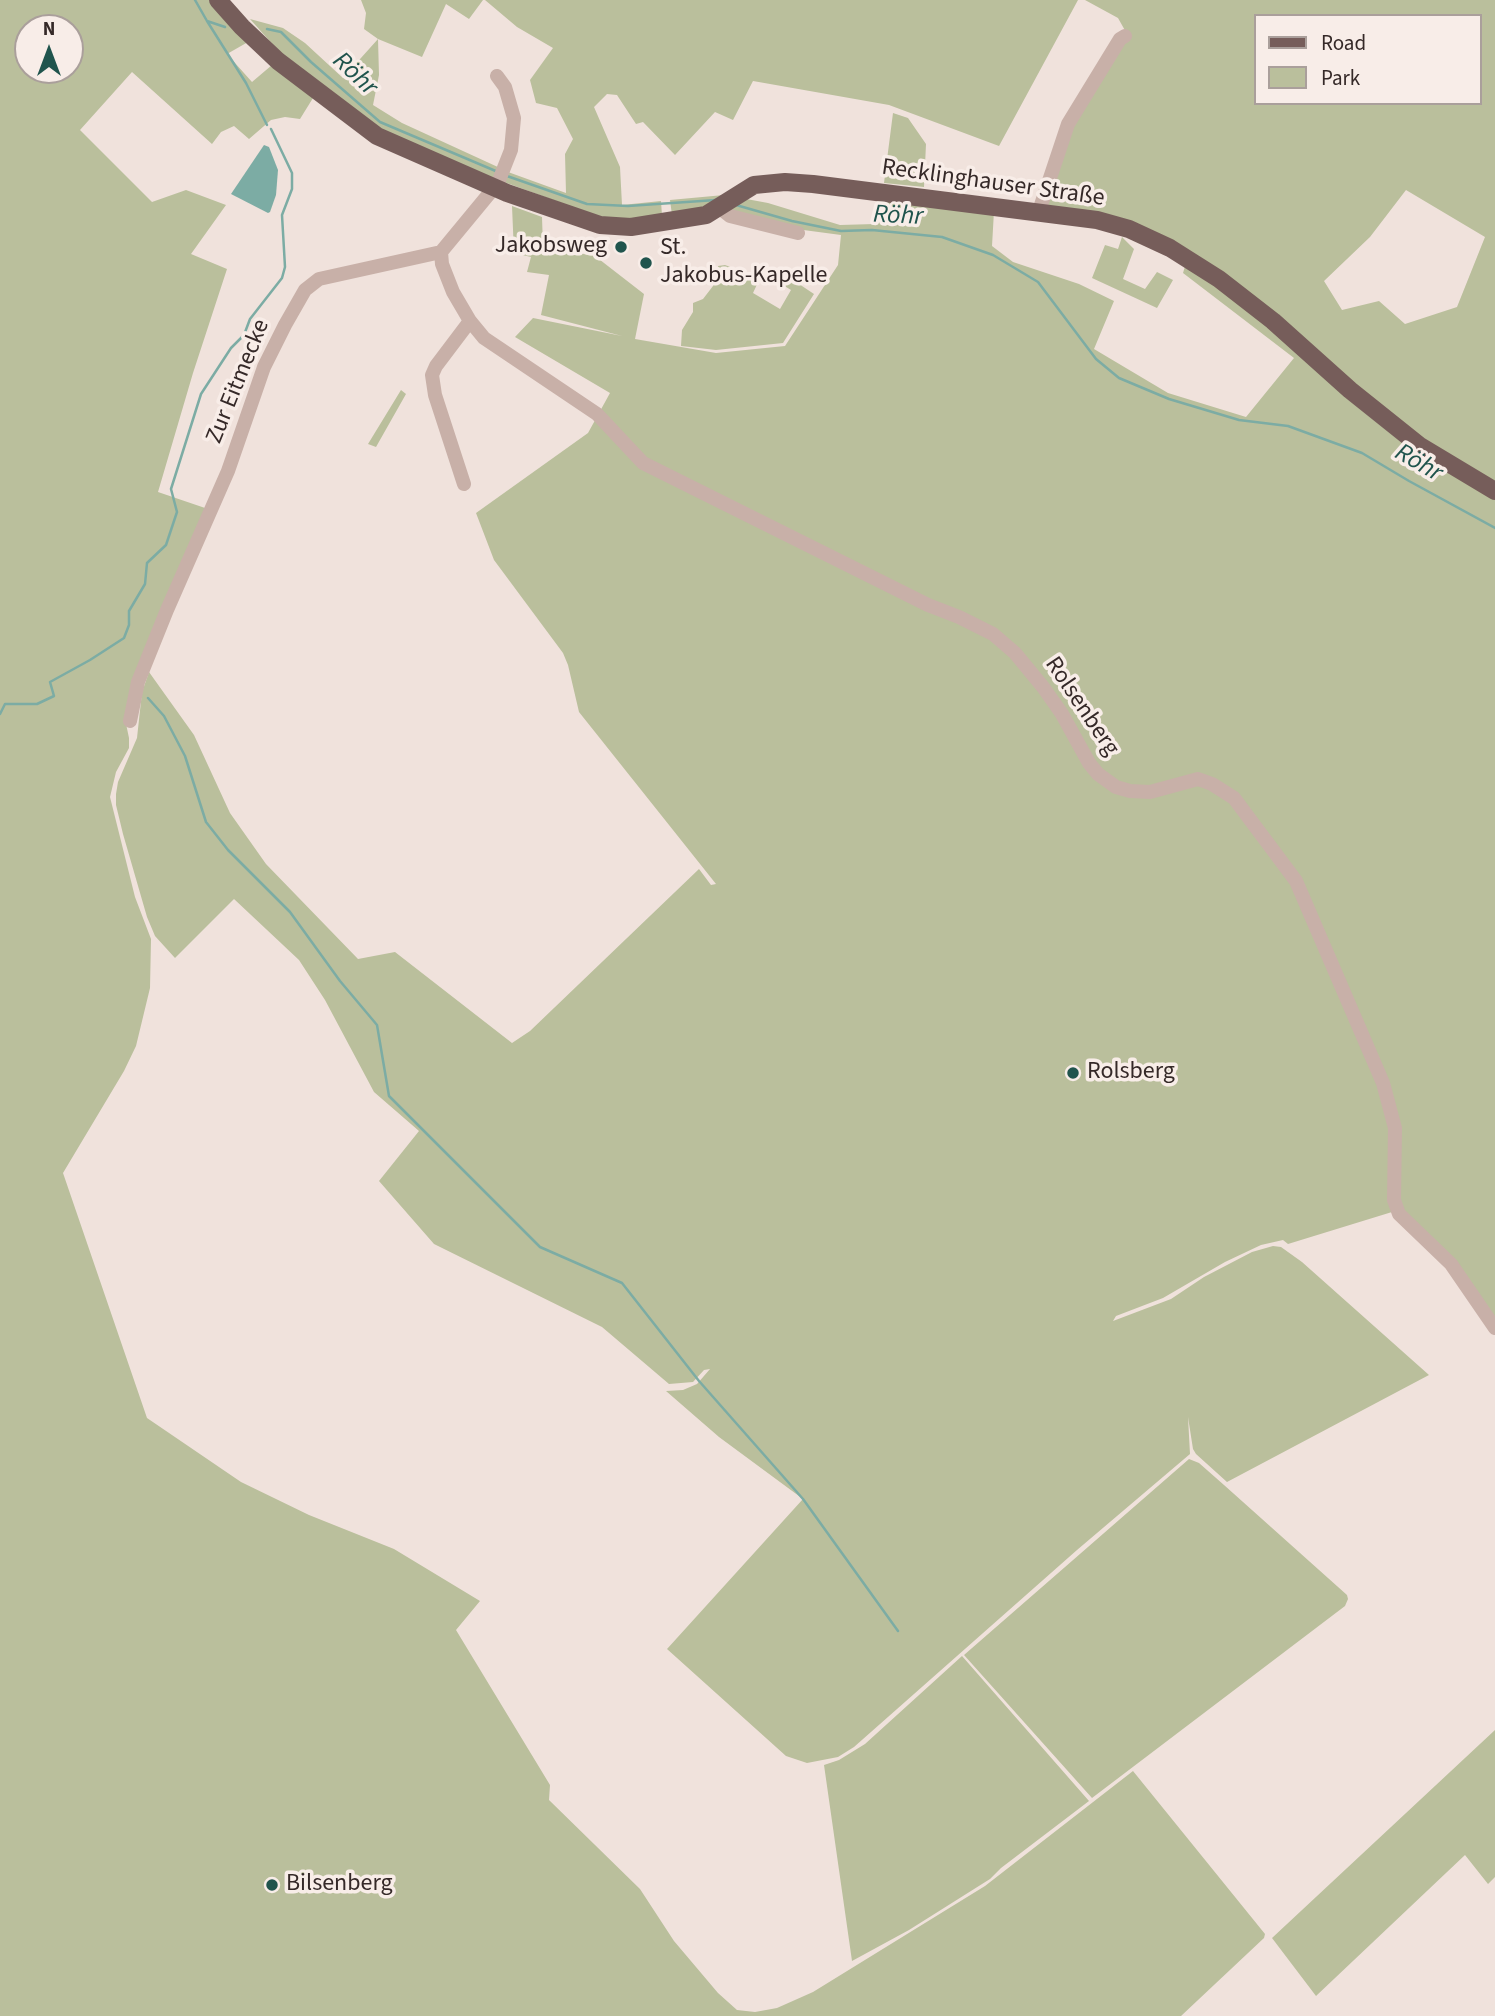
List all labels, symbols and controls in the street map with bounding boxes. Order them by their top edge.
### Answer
north arrow [14,14,84,84]
legend [1254,14,1481,105]
text: N [43,16,55,43]
text: Road [1321,28,1366,58]
water label: Röhr [325,47,383,103]
text: Park [1321,63,1360,93]
street label: Recklinghauser Straße [880,154,1106,214]
water label: Röhr [872,200,924,234]
place label: Jakobsweg [495,233,607,261]
place label: St. Jakobus-Kapelle [660,235,827,291]
marker: Jakobsweg [613,239,629,255]
marker: St. Jakobus-Kapelle [638,255,654,271]
street label: Zur Eitmecke [201,316,277,448]
water label: Röhr [1389,438,1447,490]
street label: Rolsenberg [1037,652,1125,762]
place label: Rolsberg [1087,1059,1175,1087]
marker: Rolsberg [1065,1065,1081,1081]
place label: Bilsenberg [286,1871,393,1899]
marker: Bilsenberg [264,1877,280,1893]

